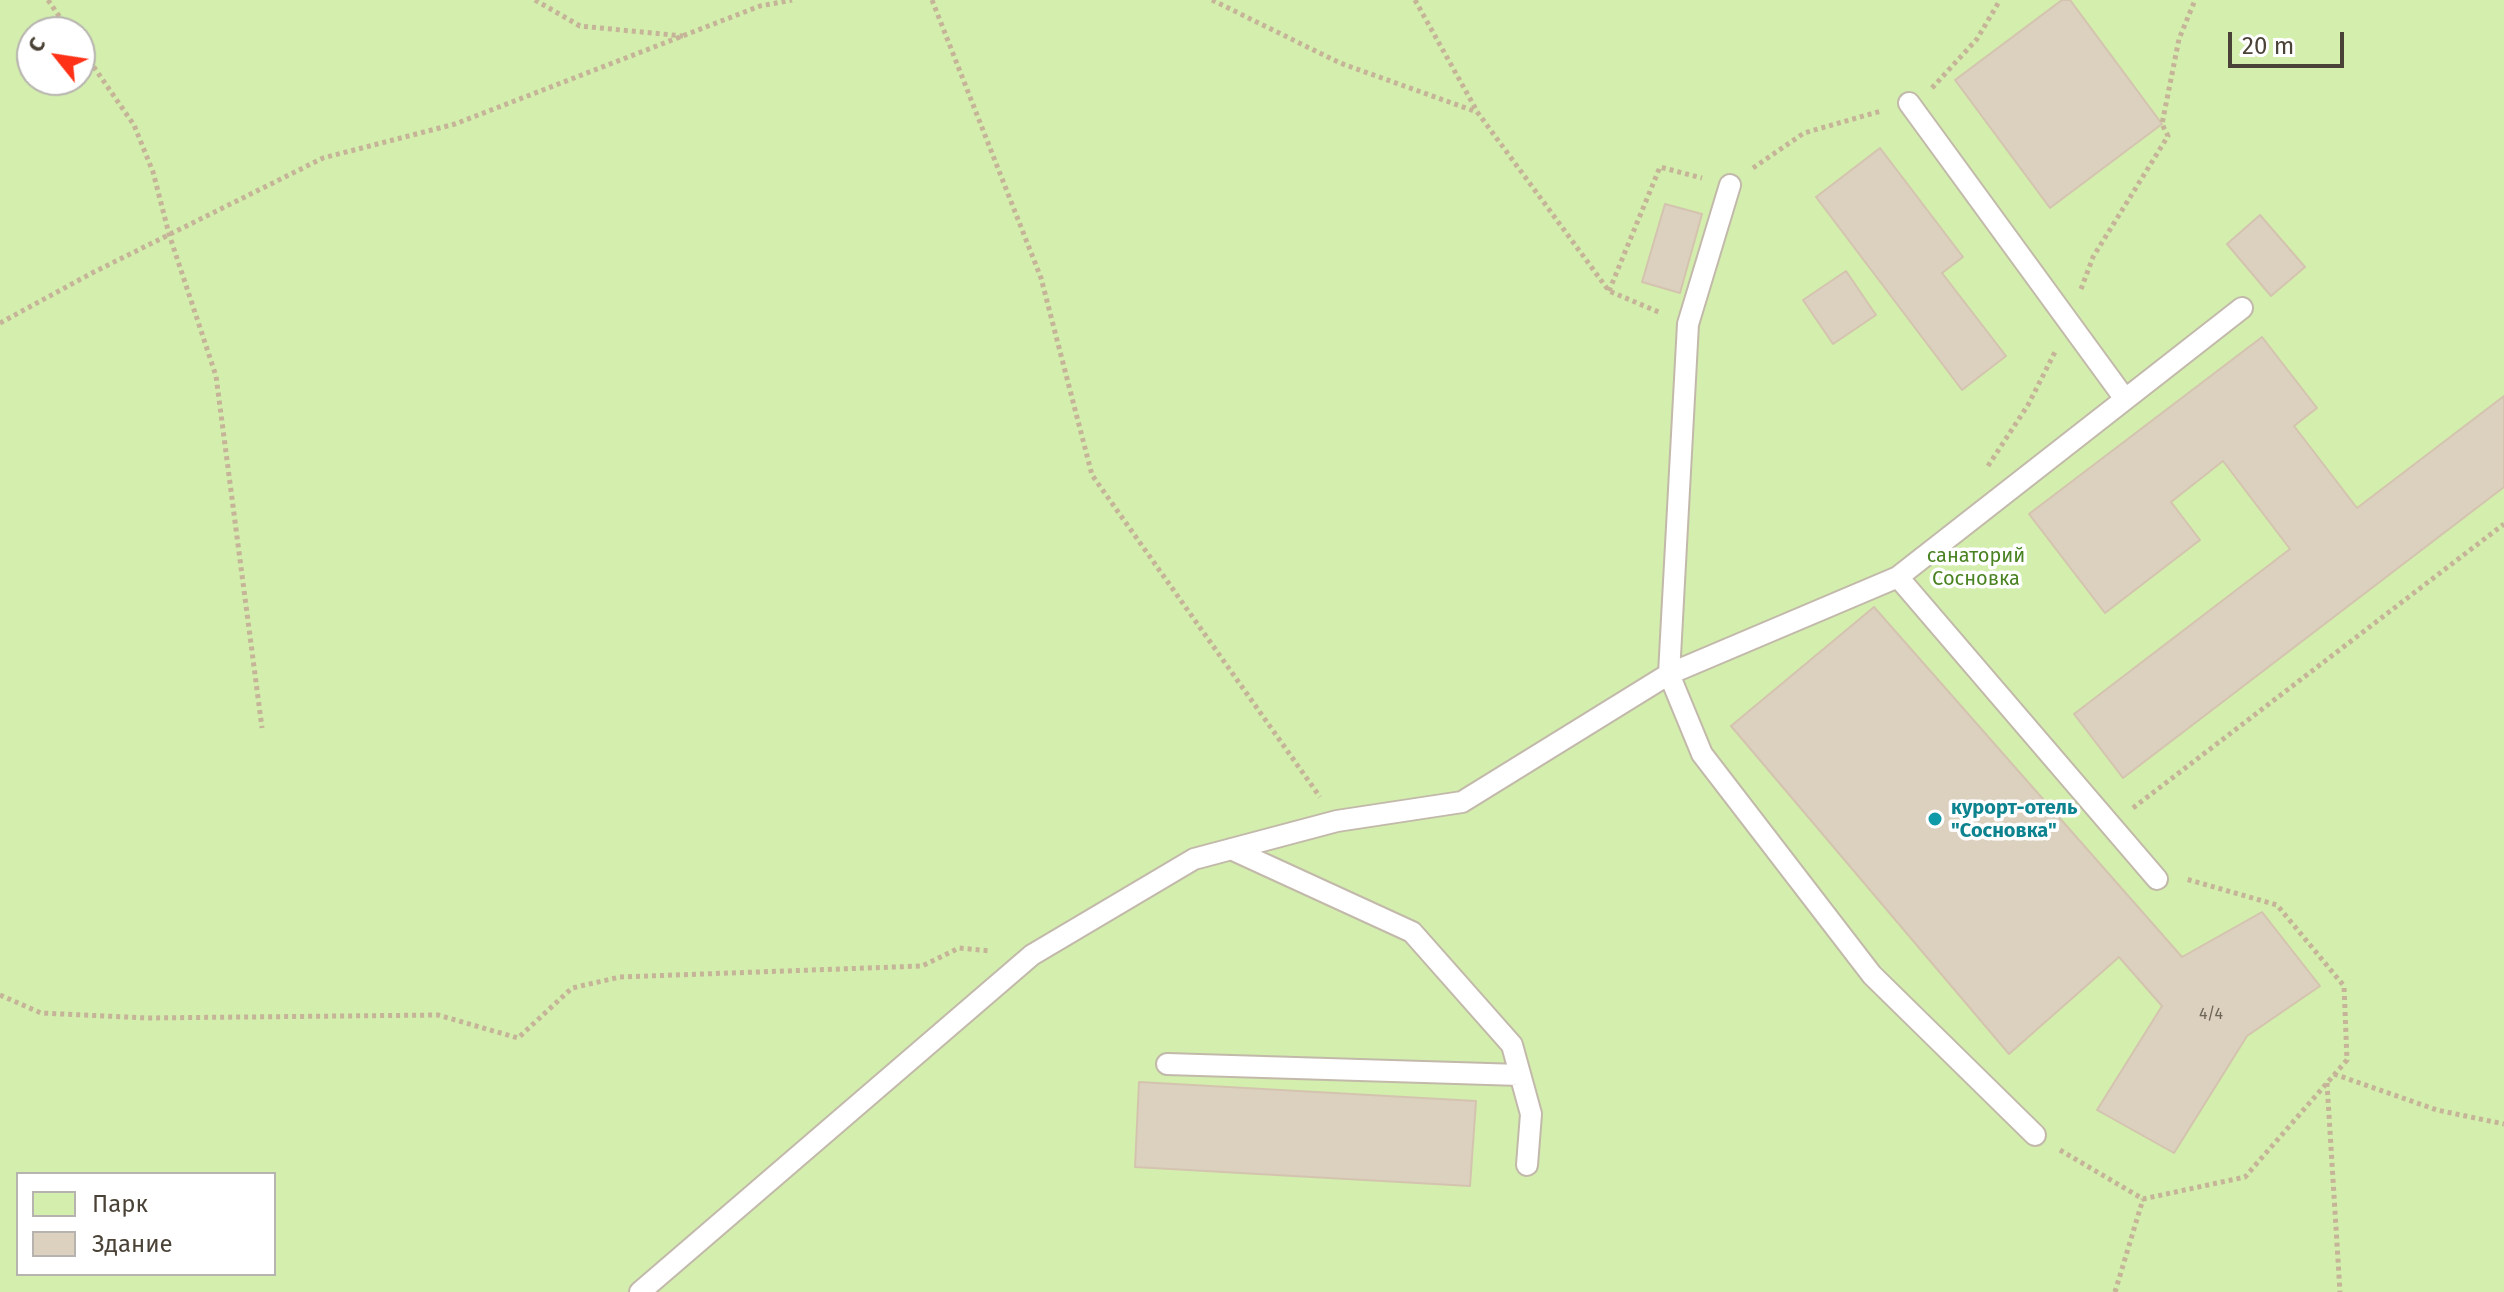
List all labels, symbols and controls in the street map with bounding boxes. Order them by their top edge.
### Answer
north arrow [16,16,96,96]
scale bar [2232,16,2348,66]
text: 20 m [2242,32,2294,60]
text: С [22,33,51,57]
park label: санаторий Сосновка [1927,544,2025,591]
place label: курорт-отель "Сосновка" [1951,796,2077,843]
marker: курорт-отель "Сосновка" [1926,810,1944,828]
house number: 4/4 [2199,1005,2223,1025]
legend [16,1172,276,1276]
text: Парк [92,1190,148,1218]
text: Здание [92,1230,173,1258]

